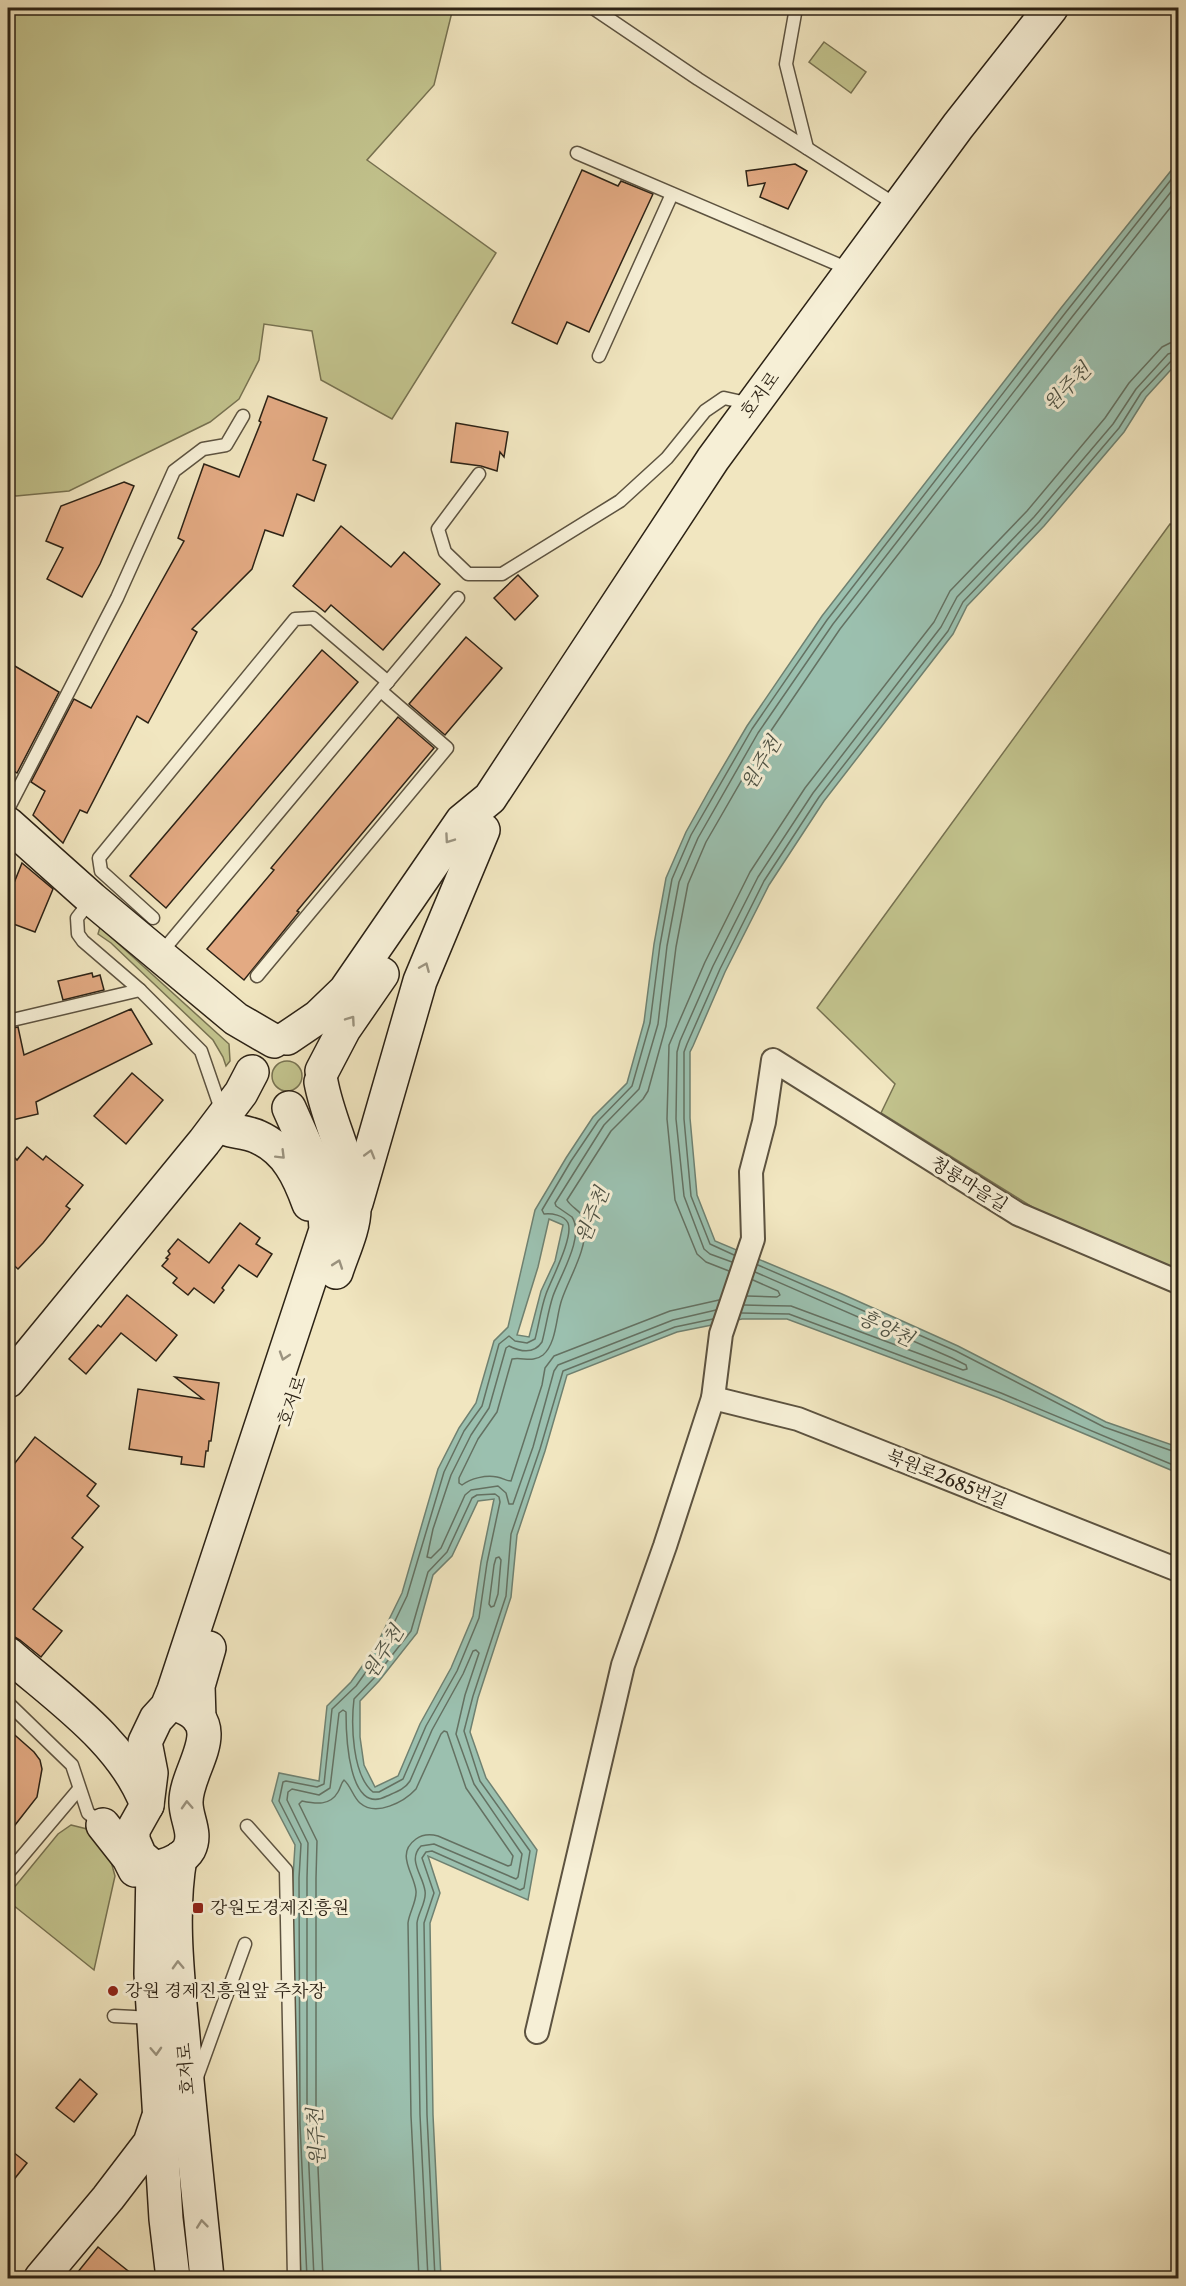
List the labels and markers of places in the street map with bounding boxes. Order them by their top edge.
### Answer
place label: 강원도경제진흥원 [210,1897,349,1919]
marker: 강원도경제진흥원 [191,1901,205,1915]
place label: 강원 경제진흥원앞 주차장 [125,1980,326,2002]
marker: 강원 경제진흥원앞 주차장 [106,1984,120,1998]

